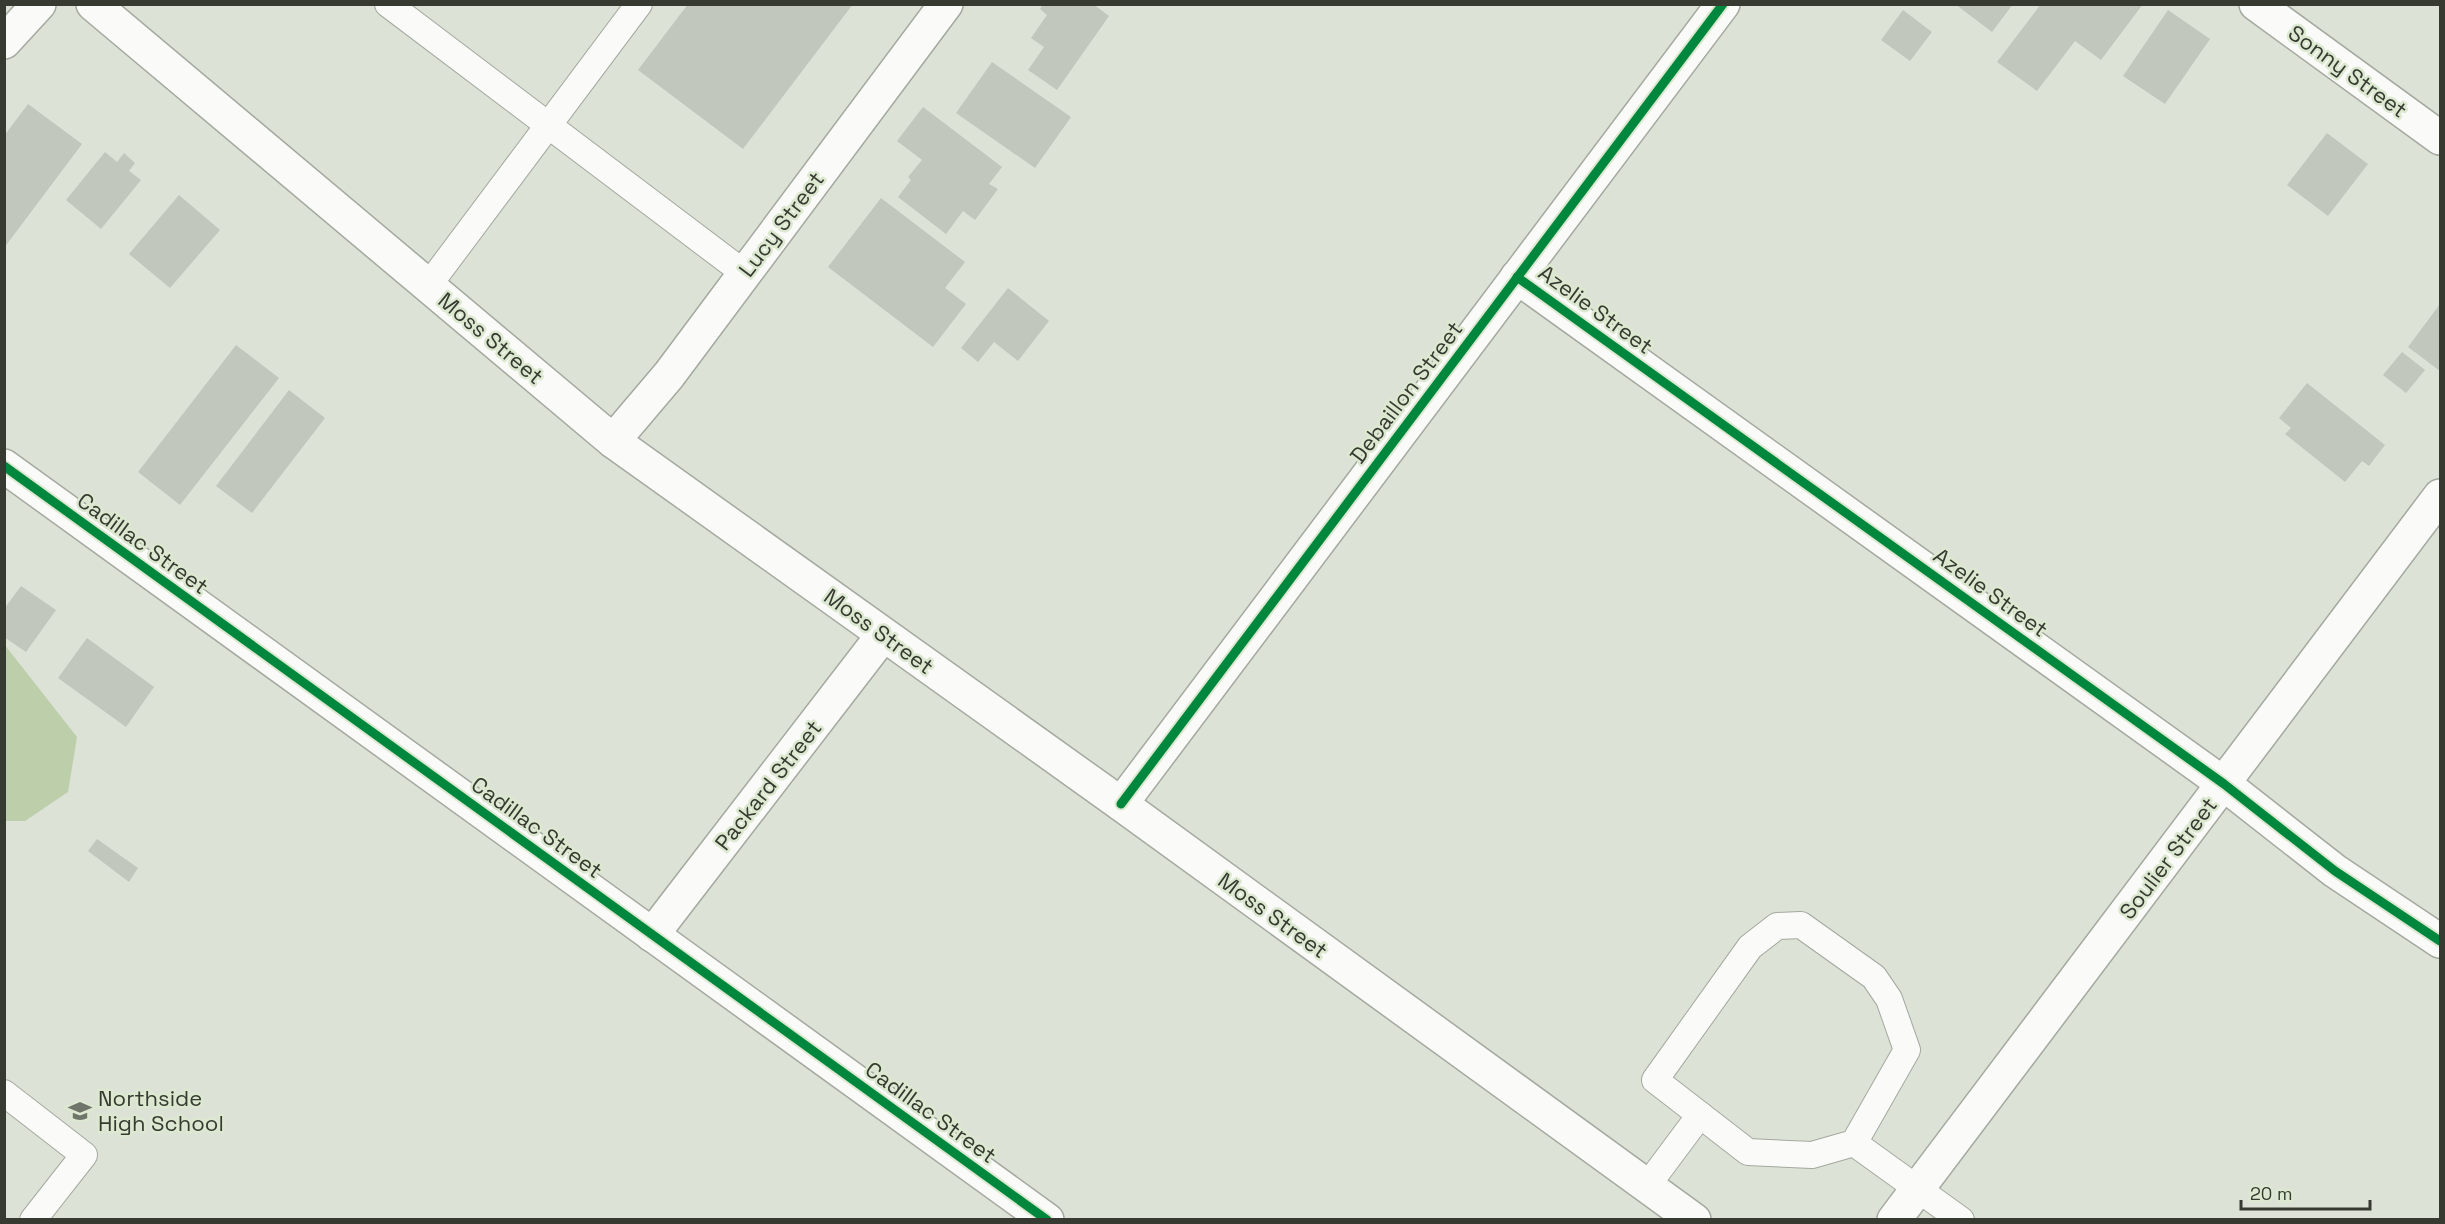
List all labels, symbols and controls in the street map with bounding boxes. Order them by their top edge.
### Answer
street label: Sonny Street [2283,18,2413,124]
street label: Lucy Street [732,166,830,282]
street label: Azelie Street [1533,258,1659,360]
street label: Moss Street [433,286,549,390]
street label: Debaillon Street [1343,315,1469,469]
street label: Cadillac Street [72,486,214,600]
street label: Azelie Street [1928,541,2054,643]
street label: Moss Street [819,582,939,680]
street label: Packard Street [708,714,828,856]
street label: Cadillac Street [466,770,608,884]
street label: Soulier Street [2113,791,2223,925]
street label: Moss Street [1213,866,1333,964]
street label: Cadillac Street [860,1055,1002,1169]
place label: Northside High School [98,1084,224,1137]
school or university icon: Northside High School [67,1098,93,1124]
scale bar [2241,1173,2370,1211]
text: 20 m [2250,1182,2293,1205]

